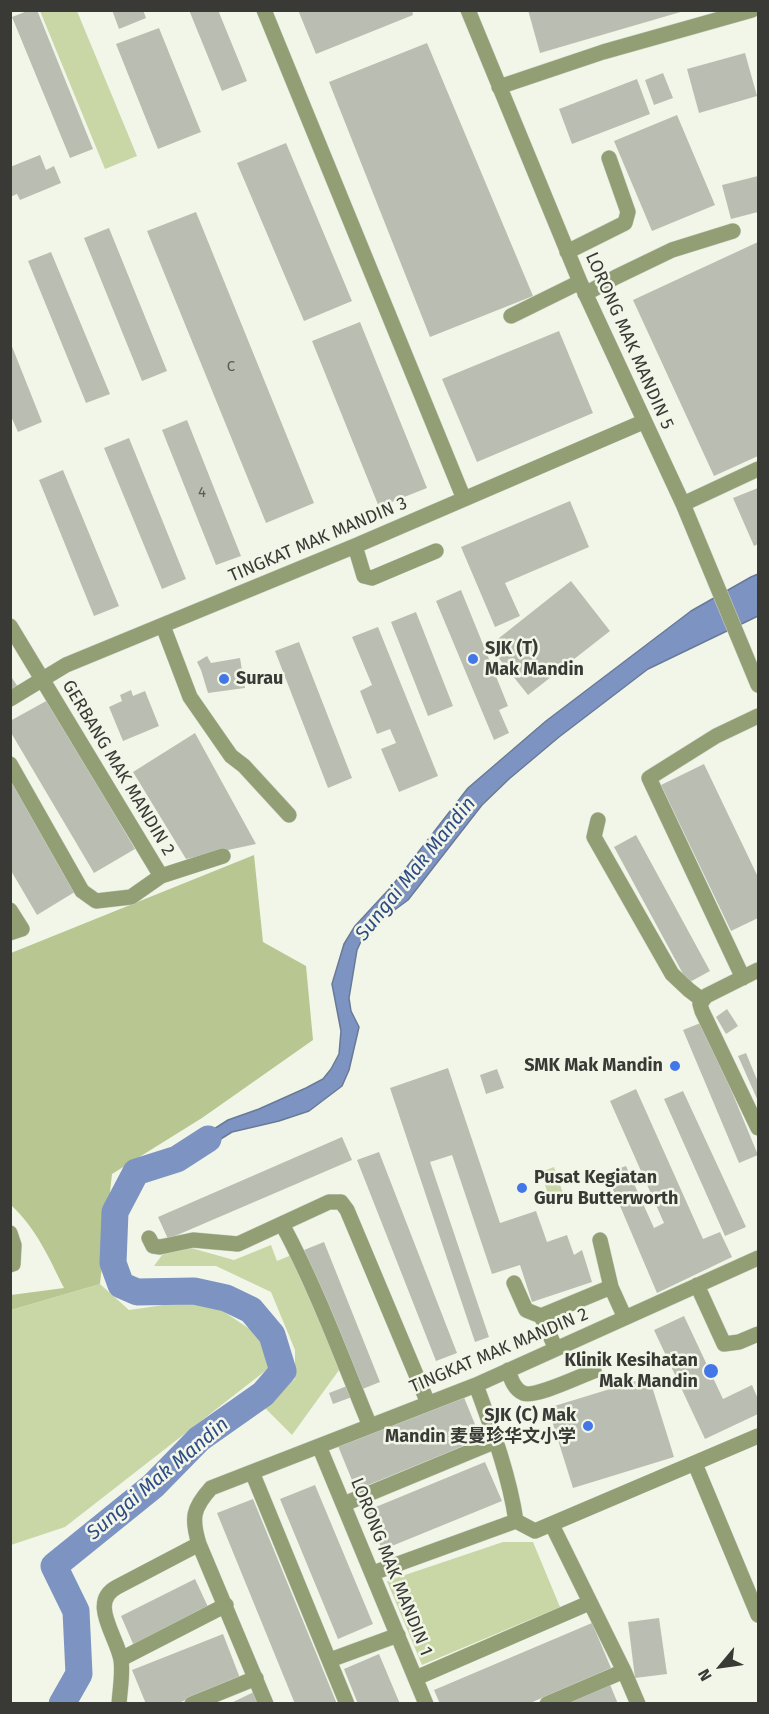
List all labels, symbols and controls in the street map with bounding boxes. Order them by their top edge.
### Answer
street label: LORONG MAK MANDIN 5 [580,249,678,433]
house number: C [227,358,235,376]
house number: 4 [198,484,206,502]
street label: TINGKAT MAK MANDIN 3 [226,493,410,587]
place label: SJK (T) Mak Mandin [485,638,584,680]
marker: SJK (T) Mak Mandin [466,652,480,666]
place label: Surau [236,668,283,690]
marker: Surau [217,672,231,686]
street label: GERBANG MAK MANDIN 2 [57,676,179,860]
water label: Sungai Mak Mandin [351,792,481,946]
place label: SMK Mak Mandin [524,1055,663,1077]
marker: SMK Mak Mandin [668,1059,682,1073]
place label: Pusat Kegiatan Guru Butterworth [534,1167,678,1210]
marker: Pusat Kegiatan Guru Butterworth [515,1181,529,1195]
street label: TINGKAT MAK MANDIN 2 [407,1304,591,1398]
place label: Klinik Kesihatan Mak Mandin [565,1350,698,1392]
marker: Klinik Kesihatan Mak Mandin [702,1362,720,1380]
place label: SJK (C) Mak Mandin 麦曼珍华文小学 [385,1405,576,1448]
water label: Sungai Mak Mandin [82,1413,234,1545]
marker: SJK (C) Mak Mandin 麦曼珍华文小学 [581,1419,595,1433]
street label: LORONG MAK MANDIN 1 [345,1475,437,1659]
north arrow [691,1636,751,1696]
text: N [694,1666,716,1684]

